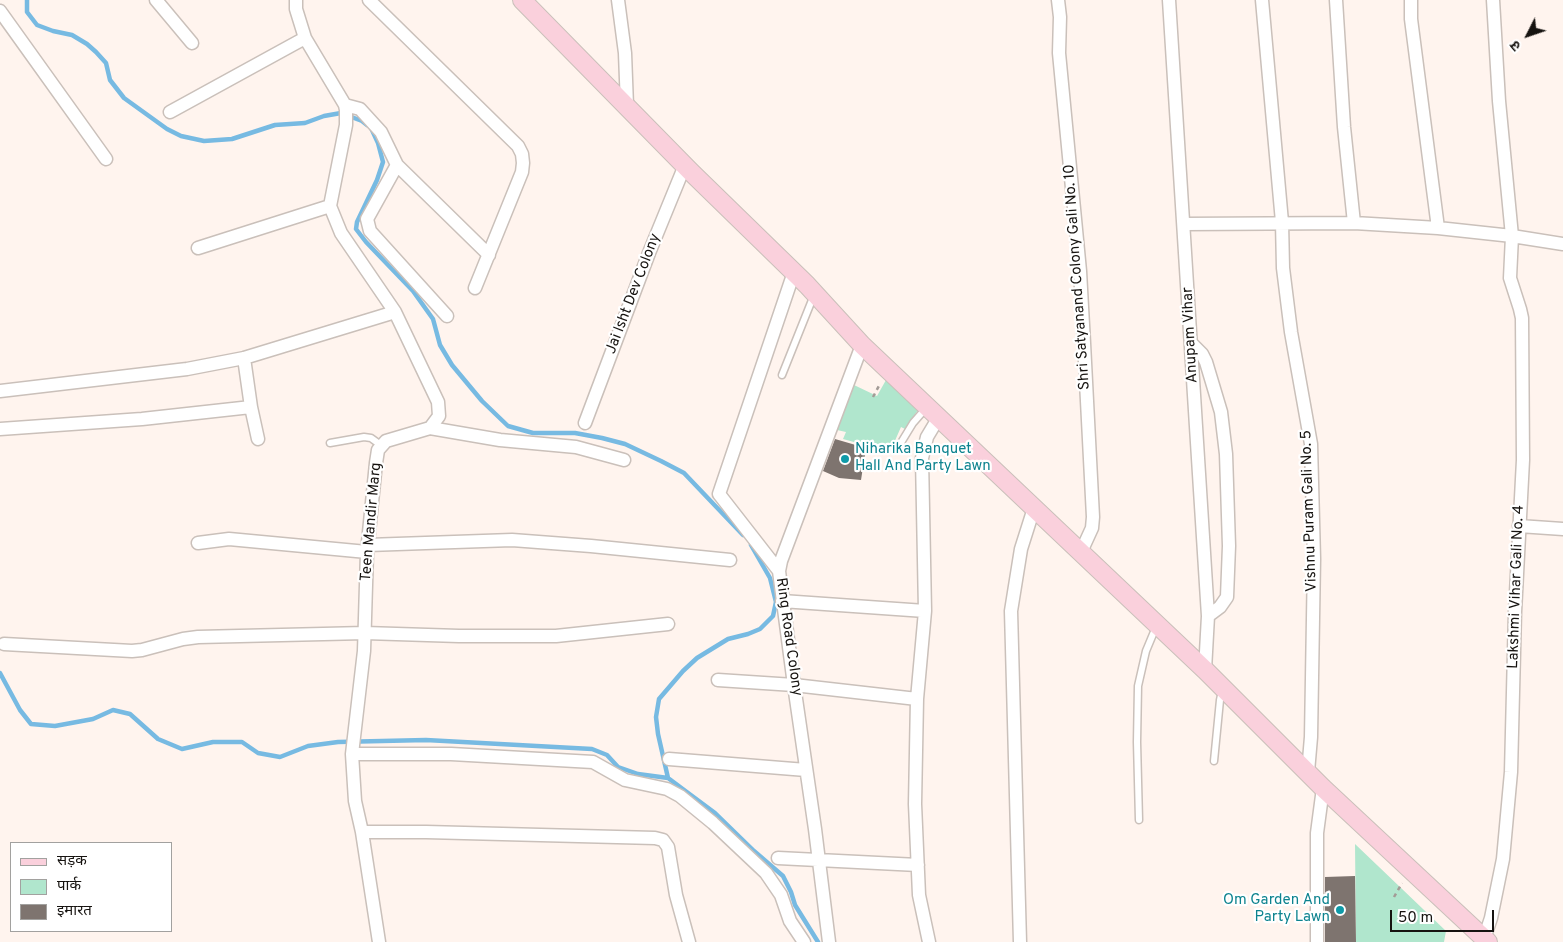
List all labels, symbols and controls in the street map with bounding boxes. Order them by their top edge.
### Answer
north arrow [1503,10,1553,60]
text: उ [1507,37,1525,54]
street label: Shri Satyanand Colony Gali No. 10 [1061,163,1095,391]
street label: Jai Isht Dev Colony [603,231,665,357]
street label: Anupam Vihar [1179,286,1203,384]
street label: Vishnu Puram Gali No. 5 [1298,430,1322,592]
place label: Niharika Banquet Hall And Party Lawn [855,441,991,476]
marker: Niharika Banquet Hall And Party Lawn [839,453,851,465]
street label: Teen Mandir Marg [358,462,386,582]
street label: Lakshmi Vihar Gali No. 4 [1505,505,1529,669]
street label: Ring Road Colony [771,577,805,697]
legend [10,842,172,932]
text: सड़क [57,852,87,871]
text: पार्क [57,877,81,896]
place label: Om Garden And Party Lawn [1223,892,1330,927]
scale bar [1393,900,1497,932]
text: इमारत [57,902,92,921]
marker: Om Garden And Party Lawn [1334,904,1346,916]
text: 50 m [1398,909,1433,928]

